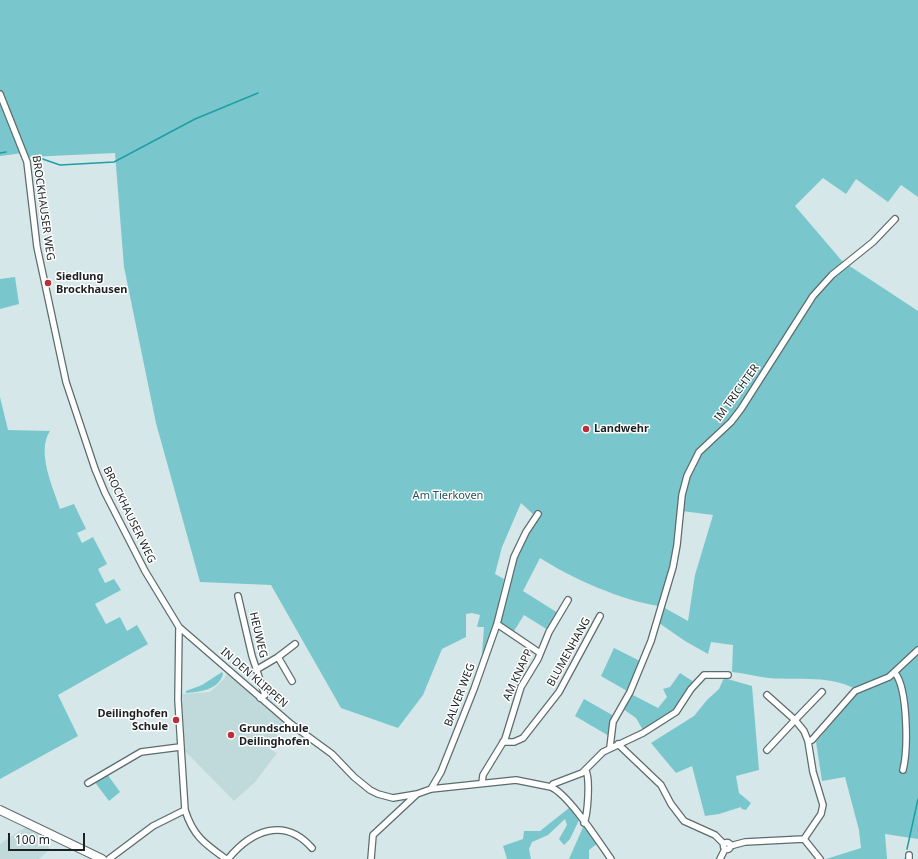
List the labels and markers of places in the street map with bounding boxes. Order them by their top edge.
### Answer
place label: Siedlung Brockhausen [56,270,128,296]
marker: Siedlung Brockhausen [43,278,53,288]
place label: Landwehr [594,422,649,436]
marker: Landwehr [581,424,591,434]
place label: Deilinghofen Schule [97,707,168,733]
marker: Deilinghofen Schule [171,715,181,725]
place label: Grundschule Deilinghofen [239,722,310,748]
marker: Grundschule Deilinghofen [226,730,236,740]

